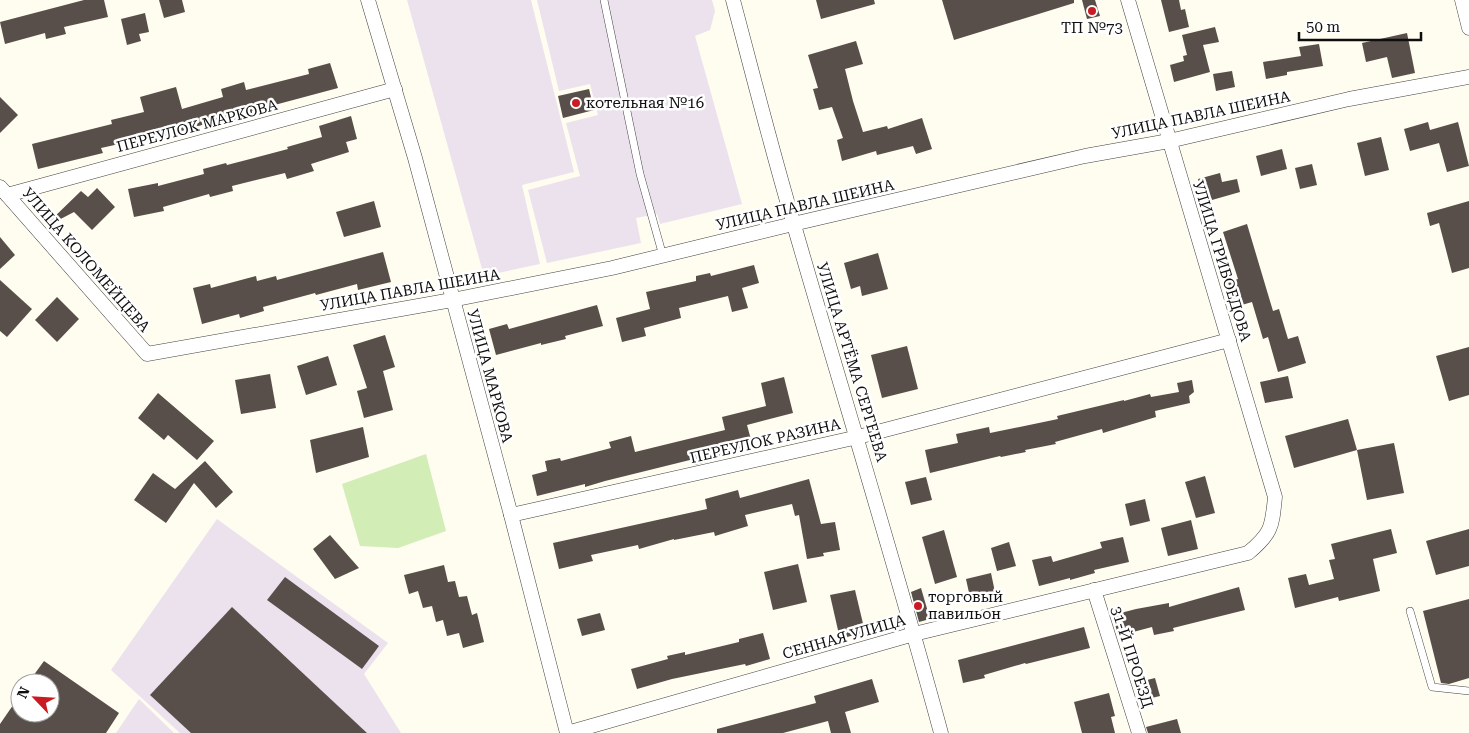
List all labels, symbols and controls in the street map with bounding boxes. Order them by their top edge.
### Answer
marker: ТП №73 [1086,5,1098,17]
scale bar [1299,10,1422,42]
text: 50 m [1306,18,1341,36]
place label: ТП №73 [1061,19,1123,37]
street label: УЛИЦА ПАВЛА ШЕИНА [1110,87,1292,143]
place label: котельная №16 [586,94,704,112]
street label: ПЕРЕУЛОК МАРКОВА [115,96,280,156]
marker: котельная №16 [570,97,582,109]
street label: УЛИЦА ПАВЛА ШЕИНА [714,176,896,234]
street label: УЛИЦА ГРИБОЕДОВА [1189,178,1255,344]
street label: УЛИЦА КОЛОМЕЙЦЕВА [18,184,154,336]
street label: УЛИЦА АРТЁМА СЕРГЕЕВА [813,260,891,464]
street label: УЛИЦА ПАВЛА ШЕИНА [319,265,502,315]
street label: УЛИЦА МАРКОВА [464,307,517,445]
street label: ПЕРЕУЛОК РАЗИНА [688,415,843,467]
place label: торговый павильон [928,588,1003,623]
marker: торговый павильон [912,600,924,612]
street label: 31-Й ПРОЕЗД [1107,604,1157,710]
street label: СЕННАЯ УЛИЦА [781,611,908,663]
north arrow [10,673,60,723]
text: N [14,684,33,701]

